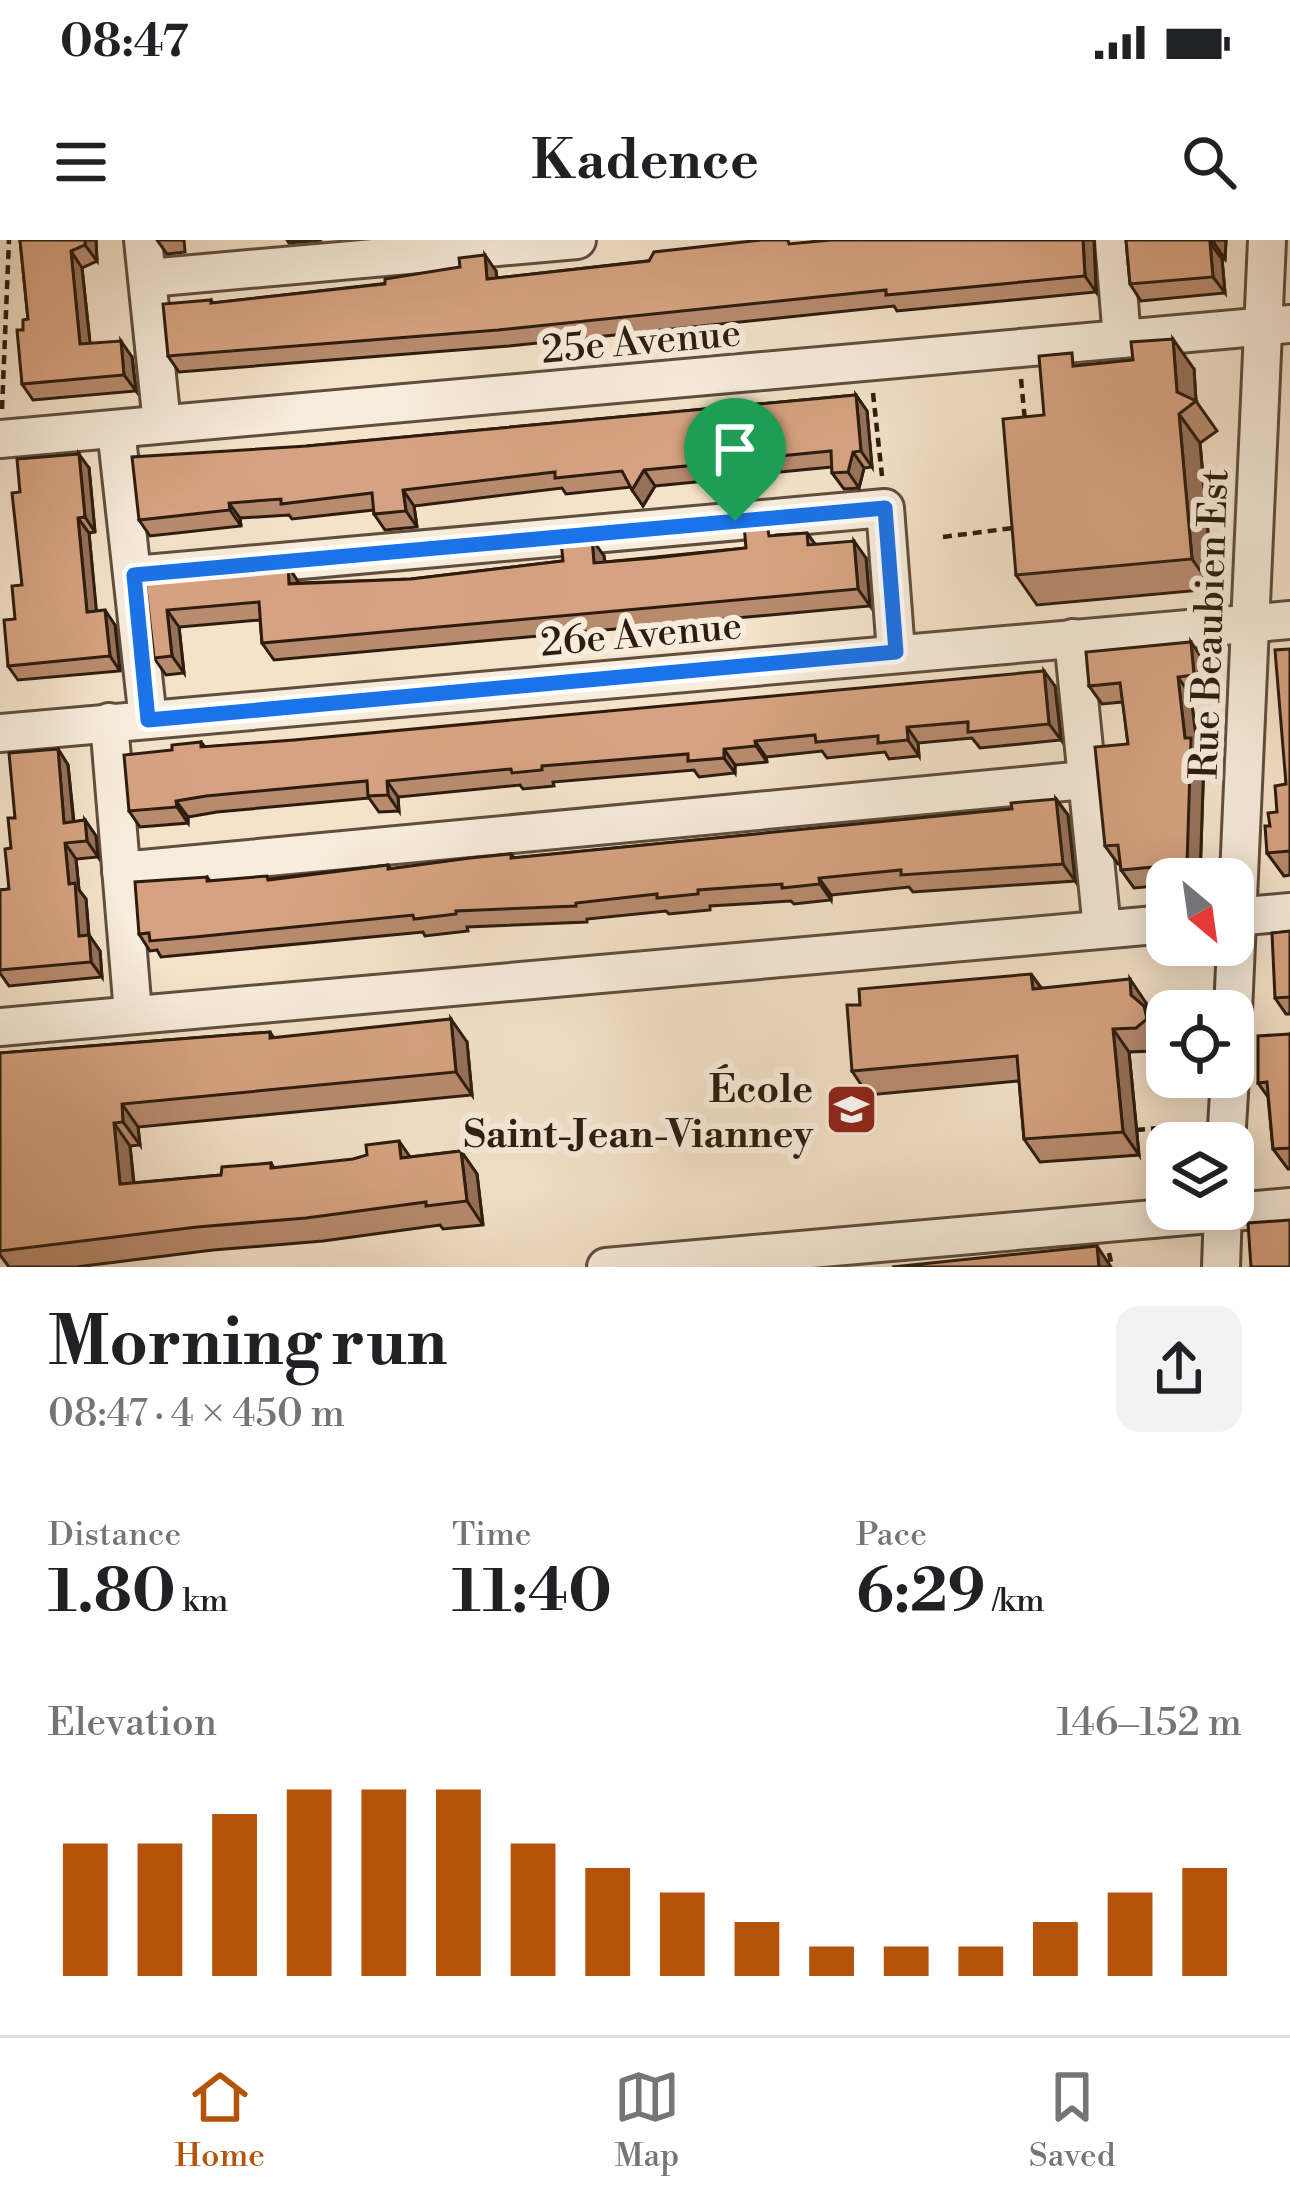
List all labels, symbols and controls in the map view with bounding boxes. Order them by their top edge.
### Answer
text: 08:47 [60,14,188,71]
text: Kadence [531,128,759,196]
icon: menu [48,129,114,195]
icon: search [1176,129,1242,195]
street label: 25e Avenue [539,309,743,376]
pin [684,398,786,521]
icon: arrive [702,416,768,482]
street label: Rue Beaubien Est [1181,468,1240,780]
street label: 26e Avenue [538,602,744,669]
north arrow [1146,858,1254,966]
map controls [1146,858,1254,1230]
button: locate [1146,990,1254,1098]
place label: École Saint-Jean-Vianney [463,1064,813,1160]
school or university icon: École Saint-Jean-Vianney [824,1082,880,1138]
button: layers [1146,1122,1254,1230]
text: Morning run [48,1303,447,1386]
button: share [1116,1306,1242,1432]
text: 08:47 · 4 × 450 m [48,1390,345,1439]
text: Distance [48,1515,181,1556]
text: Time [452,1515,531,1556]
text: Pace [856,1515,927,1556]
text: 1.80 [48,1556,176,1631]
text: 11:40 [452,1556,612,1631]
text: 6:29 [856,1556,986,1631]
text: km [176,1581,229,1622]
text: /km [986,1581,1045,1622]
text: Elevation [48,1699,217,1748]
text: 146–152 m [1056,1699,1242,1748]
tab: Home [174,2064,265,2177]
tab: Map [614,2064,680,2177]
tab: Saved [1029,2064,1116,2177]

